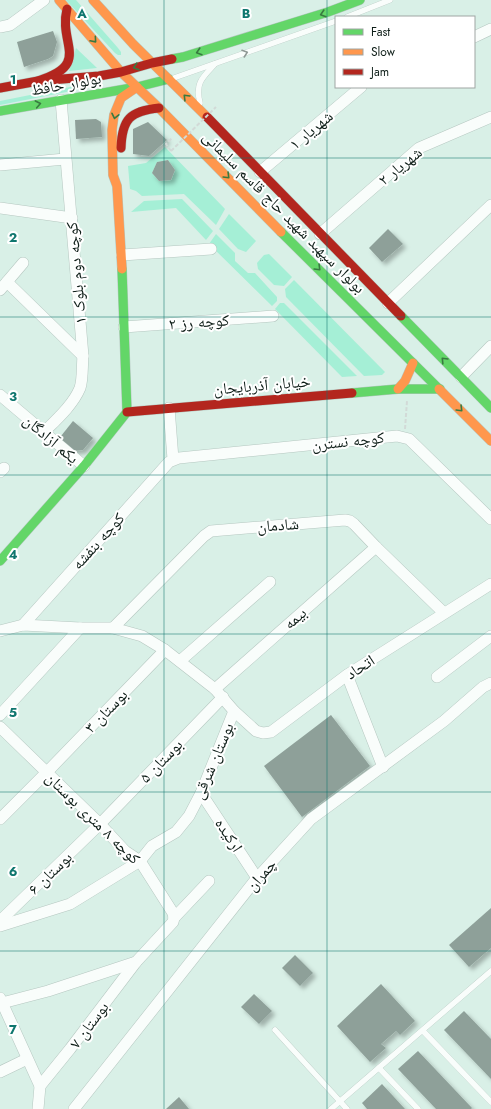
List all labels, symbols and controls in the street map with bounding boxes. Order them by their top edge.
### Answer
text: A [76,4,87,23]
text: B [242,4,251,23]
one-way arrow [320,9,327,18]
legend [335,16,475,88]
text: Fast [371,23,390,41]
one-way arrow [89,35,96,43]
text: Slow [371,43,396,61]
one-way arrow [196,47,203,56]
one-way arrow [242,49,249,57]
one-way arrow [133,62,140,71]
text: Jam [369,63,389,81]
street label: بولوار حافظ [29,67,103,101]
text: 1 [10,70,16,89]
one-way arrow [183,94,191,102]
one-way arrow [35,100,41,109]
street label: شهریار ۱ [284,105,338,155]
one-way arrow [111,112,119,119]
street label: بولوار سپهبد شهید حاج قاسم سلیمانی [197,125,371,299]
street label: شهریار ۲ [373,141,427,191]
one-way arrow [222,171,229,179]
street label: کوچه دوم بلوک ۱ [60,221,92,325]
text: 2 [9,228,17,247]
one-way arrow [313,263,321,271]
street label: کوچه رز ۲ [168,308,230,336]
one-way arrow [441,357,449,365]
street label: خیابان آذربایجان [213,369,311,401]
text: 3 [9,387,17,406]
one-way arrow [455,404,462,412]
street label: یکم آزادگان [18,409,84,469]
street label: کوچه نسترن [311,426,386,456]
street label: کوچه بنفشه [66,507,130,575]
street label: شادمان [256,512,300,538]
text: 4 [8,545,18,564]
street label: بیمه [278,601,312,635]
street label: اتحاد [341,649,379,685]
street label: بوستان ۳ [79,684,133,738]
text: 5 [9,703,17,722]
street label: بوستان شرقی [187,719,239,803]
street label: بوستان ۵ [134,734,188,788]
street label: کوچه ۸ متری بوستان [40,767,146,870]
street label: ارکیده [209,813,249,857]
street label: بوستان ۶ [23,846,77,900]
street label: چمران [240,854,282,896]
text: 6 [9,862,18,881]
street label: بوستان ۷ [64,997,114,1053]
text: 7 [9,1020,17,1039]

